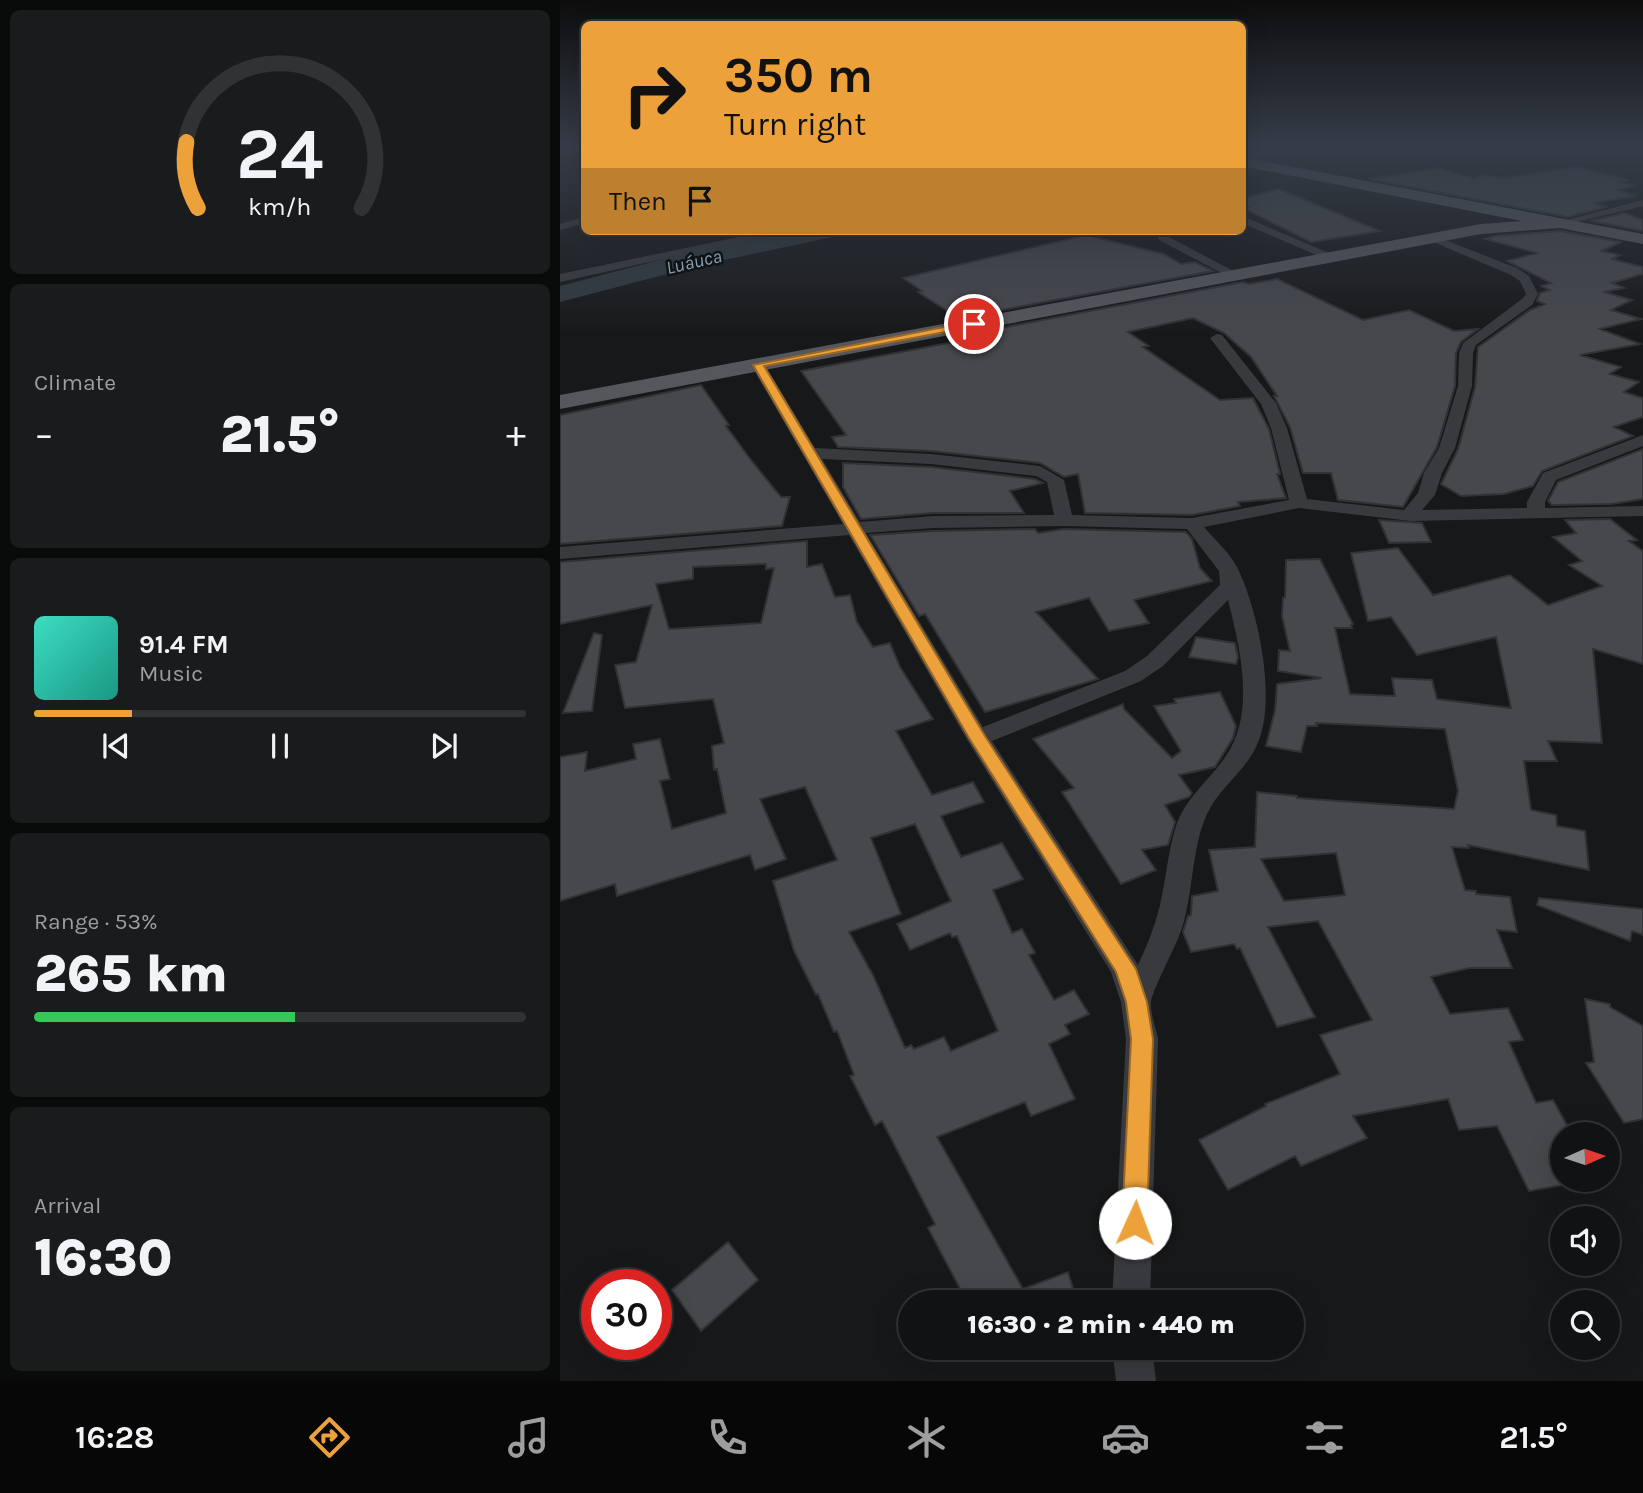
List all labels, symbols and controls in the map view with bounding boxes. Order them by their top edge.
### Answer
text: 350 m [724,47,873,104]
icon: right [609,49,700,140]
text: Turn right [724,106,866,143]
text: 24 [236,111,324,196]
icon: arrive [681,182,719,220]
text: Then [609,186,667,217]
text: km/h [248,192,312,221]
water label: Luáuca [664,245,724,279]
pin [944,294,1004,354]
icon: arrive [955,305,993,343]
text: Climate [34,369,116,396]
text: 21.5° [220,404,340,465]
text: − [34,412,54,457]
text: + [506,412,526,457]
text: 91.4 FM [139,629,229,660]
text: Music [139,660,203,687]
icon: previous [97,727,135,765]
icon: pause [261,727,299,765]
icon: next [425,727,463,765]
text: Range · 53% [34,908,158,935]
text: 265 km [34,943,228,1004]
north arrow [1550,1122,1620,1192]
map controls [1550,1122,1620,1360]
position arrow [1098,1186,1172,1260]
text: Arrival [34,1192,101,1219]
button: sound [1550,1206,1620,1276]
text: 16:30 [34,1227,173,1288]
speed limit sign: 30 [581,1269,672,1360]
button: search [1550,1290,1620,1360]
text: 16:30 · 2 min · 440 m [967,1309,1235,1340]
icon: directions [305,1413,354,1462]
icon: music [504,1413,553,1462]
icon: phone [703,1413,752,1462]
icon: climate [902,1413,951,1462]
icon: car [1101,1413,1150,1462]
icon: filters [1300,1413,1349,1462]
text: 16:28 [75,1419,155,1456]
text: 21.5° [1499,1419,1568,1456]

